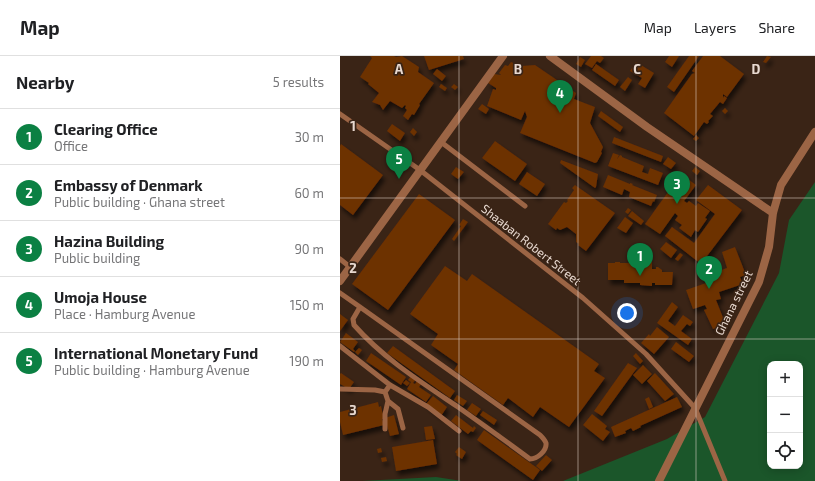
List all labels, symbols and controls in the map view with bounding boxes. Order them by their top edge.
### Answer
text: Map [20,16,60,39]
text: Map [644,19,672,36]
text: Layers [694,19,736,36]
text: Share [758,19,795,36]
text: A [395,61,404,77]
text: B [514,61,522,77]
text: C [633,61,641,77]
text: D [752,61,761,77]
text: Nearby [16,72,74,92]
text: 5 results [273,74,324,90]
pin: 4 [547,80,573,113]
text: 1 [350,118,356,134]
text: Clearing Office [54,120,158,138]
text: 1 [26,129,32,145]
text: 30 m [295,129,324,145]
text: Office [54,138,88,154]
pin: 5 [386,146,412,179]
pin: 3 [664,171,690,204]
text: Embassy of Denmark [54,176,203,194]
text: 2 [25,185,33,201]
text: 60 m [294,185,324,201]
text: Public building · Ghana street [54,194,225,210]
street label: Shaaban Robert Street [479,201,585,288]
text: Hazina Building [54,232,164,250]
text: 3 [25,241,33,257]
text: 90 m [294,241,324,257]
pin: 1 [627,243,653,276]
text: Public building [54,250,140,266]
pin: 2 [696,256,722,289]
text: 2 [349,260,357,276]
street label: Ghana street [711,268,755,337]
text: Umoja House [54,288,147,306]
text: 4 [25,297,33,313]
text: 150 m [290,297,324,313]
your location [617,303,637,323]
text: Place · Hamburg Avenue [54,306,195,322]
text: International Monetary Fund [54,344,258,362]
text: 5 [25,353,33,369]
text: 190 m [289,353,324,369]
map controls [767,361,803,469]
button: + [767,361,803,397]
text: Public building · Hamburg Avenue [54,362,250,378]
button: − [767,397,803,433]
text: 3 [349,402,357,418]
button: locate [767,433,803,469]

